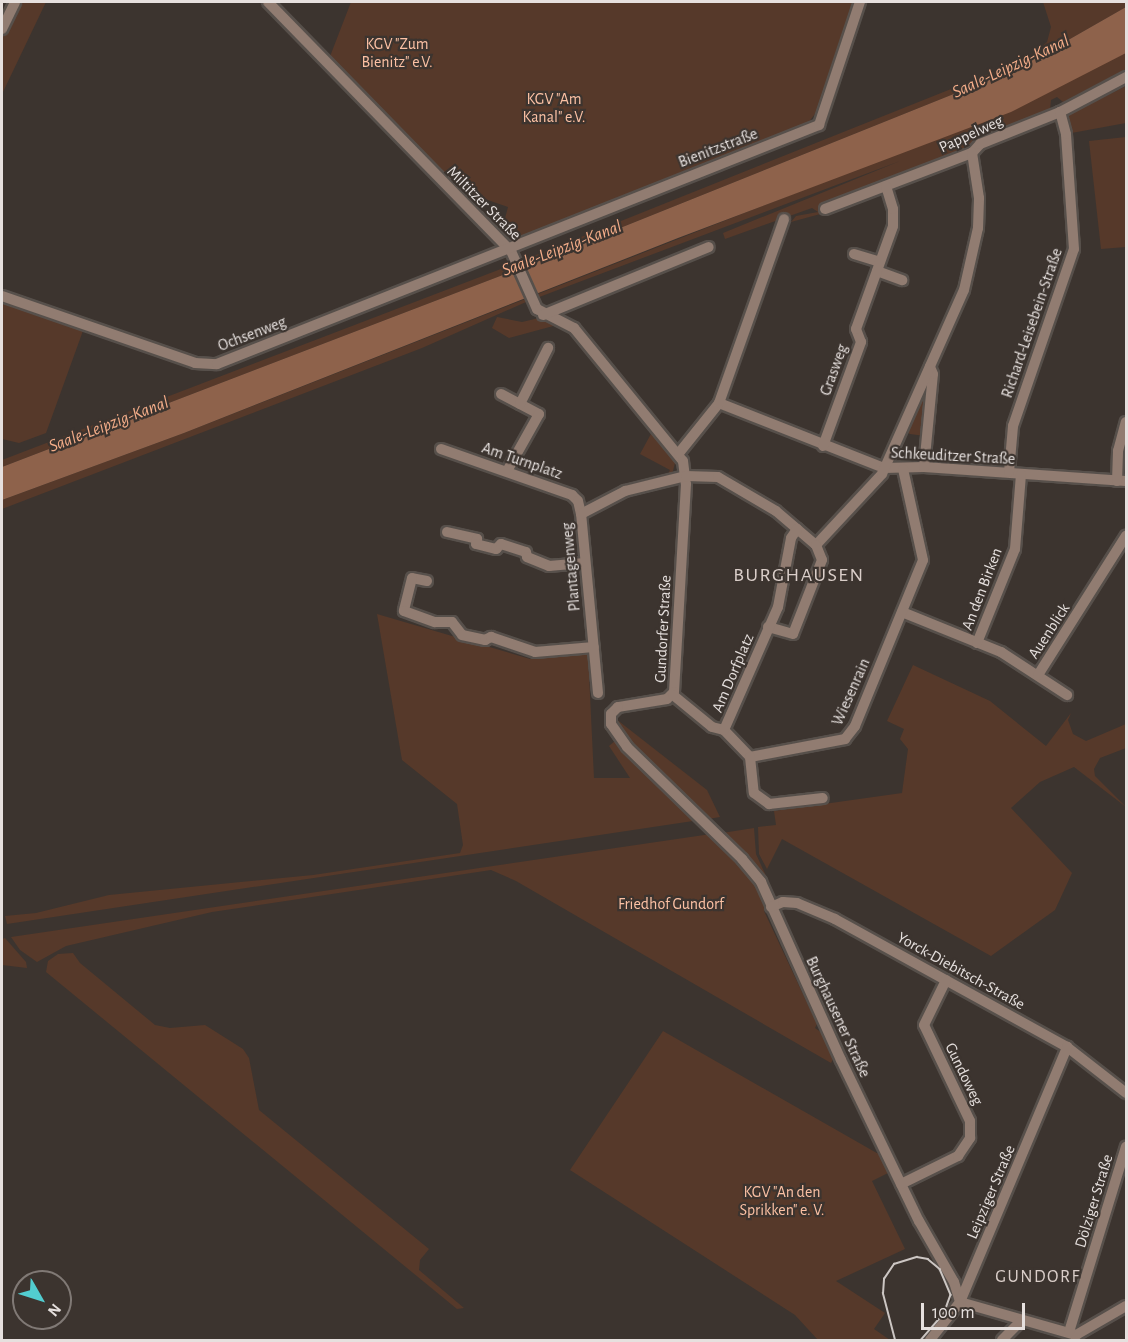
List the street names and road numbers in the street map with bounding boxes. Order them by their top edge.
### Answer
street label: Pappelweg [936,111,1006,157]
street label: Bienitzstraße [676,124,760,172]
street label: Miltitzer Straße [443,162,525,244]
street label: Richard-Leisebein-Straße [997,246,1067,400]
street label: Ochsenweg [215,312,289,356]
street label: Grasweg [816,342,852,398]
street label: Am Turnplatz [479,438,565,484]
street label: Schkeuditzer Straße [890,443,1016,469]
street label: Plantagenweg [558,522,584,612]
street label: An den Birken [957,545,1007,633]
street label: Gundorfer Straße [651,575,675,683]
street label: Auenblick [1024,600,1074,662]
street label: Am Dorfplatz [708,631,758,715]
street label: Wiesenrain [828,655,874,729]
street label: Yorck-Diebitsch-Straße [894,928,1028,1014]
street label: Burghausener Straße [802,953,874,1081]
street label: Gundoweg [941,1040,987,1108]
street label: Leipziger Straße [963,1142,1019,1242]
street label: Dölziger Straße [1071,1152,1117,1250]

